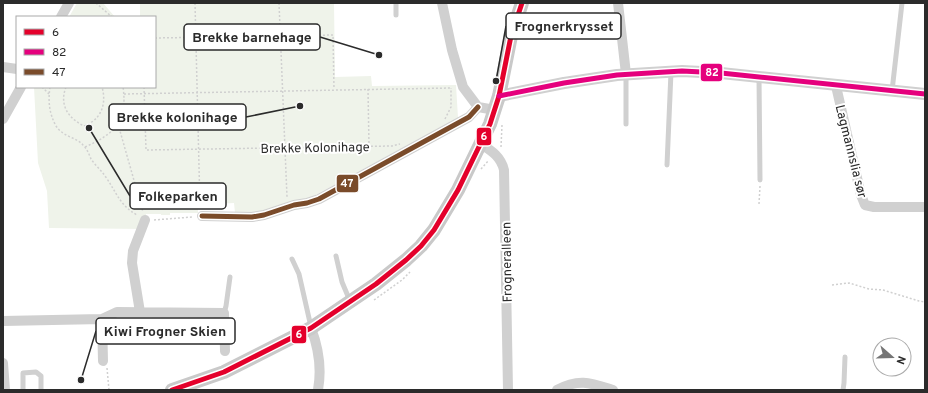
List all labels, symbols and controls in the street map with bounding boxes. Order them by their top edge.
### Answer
callout: Frognerkrysset [506,13,621,39]
legend [16,16,156,88]
text: Frognerkrysset [515,19,613,36]
callout: Brekke barnehage [184,24,320,50]
text: 6 [52,25,59,41]
text: Brekke barnehage [192,30,312,47]
text: 82 [52,45,66,61]
line badge: 82 [700,63,723,82]
text: 47 [52,65,66,81]
text: 82 [705,66,719,80]
street label: Lagmannslia sør [831,103,869,200]
callout: Brekke kolonihage [109,104,246,130]
text: Brekke kolonihage [116,110,238,127]
line badge: 6 [476,127,492,146]
text: 6 [481,130,488,144]
street label: Brekke Kolonihage [260,140,370,158]
line badge: 47 [336,174,359,193]
text: 47 [341,177,354,191]
callout: Folkeparken [130,183,226,209]
text: Folkeparken [138,189,218,206]
street label: Frogneralleen [499,221,517,302]
callout: Kiwi Frogner Skien [96,318,235,344]
text: Kiwi Frogner Skien [104,324,226,341]
line badge: 6 [291,325,307,344]
text: 6 [296,328,303,342]
north arrow [872,337,912,377]
text: N [893,354,908,366]

